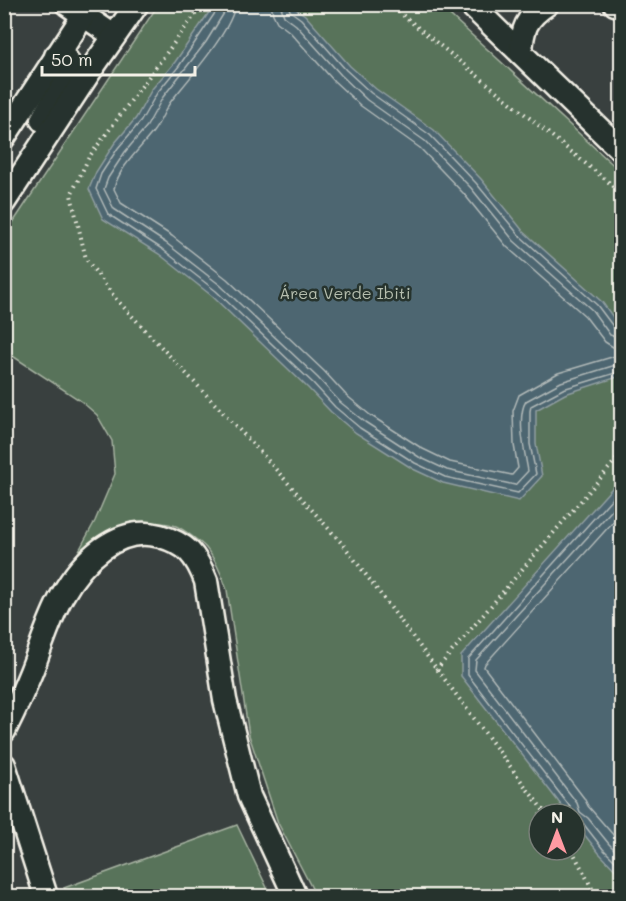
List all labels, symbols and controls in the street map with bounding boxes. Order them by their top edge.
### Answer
scale bar [42,39,195,77]
text: 50 m [51,47,93,71]
park label: Área Verde Ibiti [279,282,411,303]
north arrow [527,802,587,862]
text: N [551,806,563,827]

